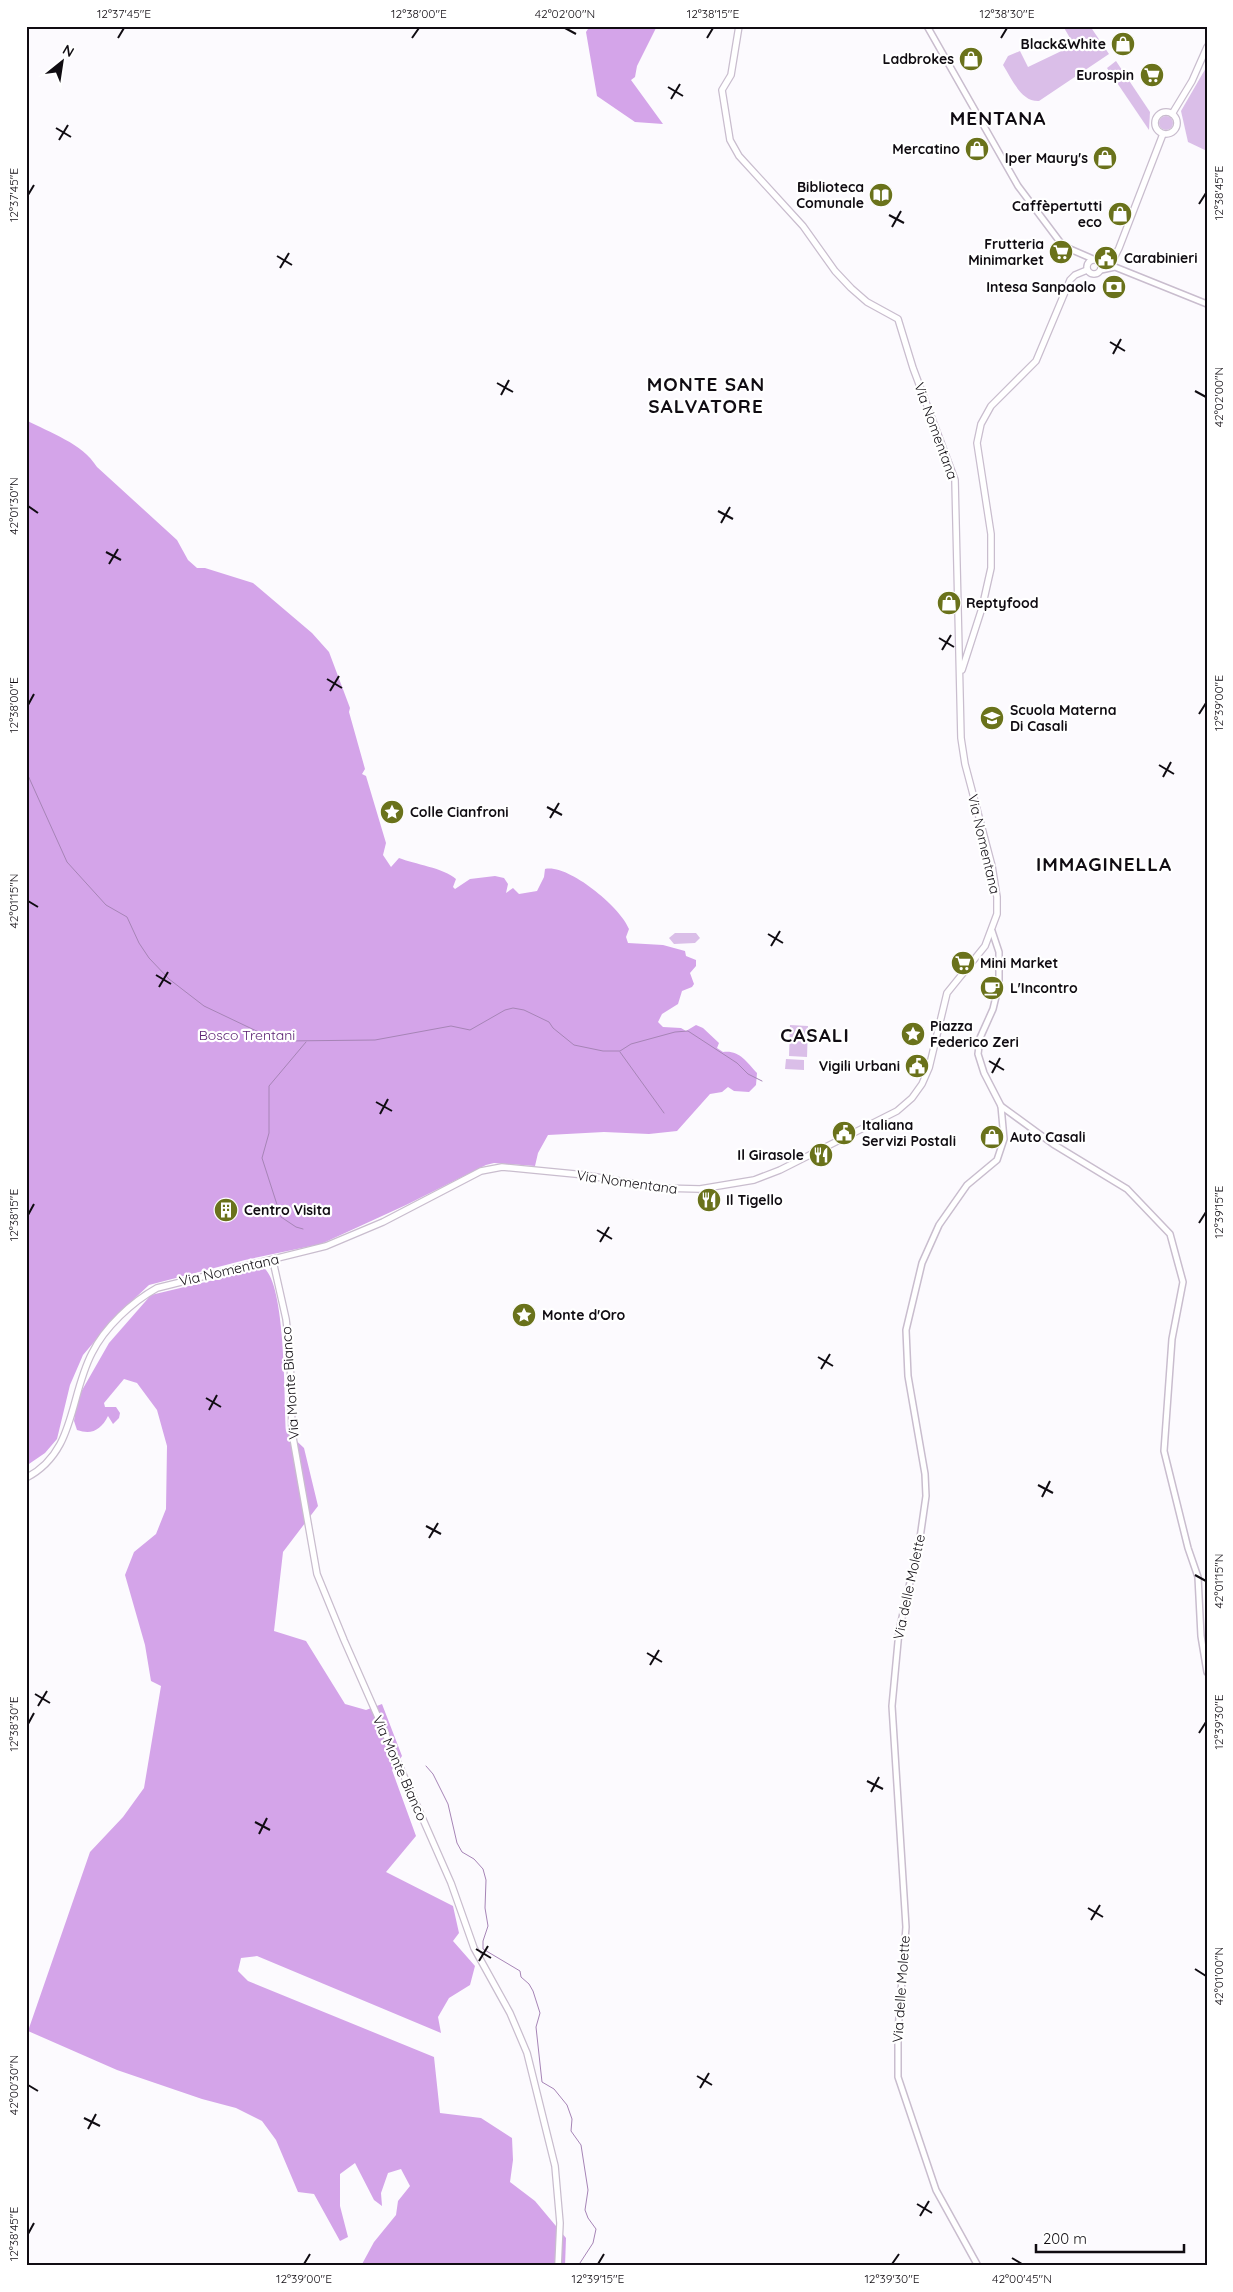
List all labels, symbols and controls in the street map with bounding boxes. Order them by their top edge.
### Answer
text: 12°37'45"E [97,6,151,21]
text: 12°38'00"E [391,6,447,21]
text: 42°02'00"N [535,6,595,21]
text: 12°38'15"E [687,6,739,21]
text: 12°38'30"E [980,6,1035,21]
shop icon: Black&White [1110,31,1136,57]
place label: Black&White [1021,35,1106,53]
north arrow [38,38,88,88]
text: N [60,40,77,61]
shop icon: Ladbrokes [958,46,984,72]
place label: Ladbrokes [883,50,954,68]
supermarket icon: Eurospin [1139,62,1165,88]
place label: Eurospin [1076,66,1134,84]
district label: MENTANA [950,106,1046,130]
shop icon: Mercatino [964,136,990,162]
place label: Mercatino [892,140,960,158]
shop icon: Iper Maury's [1092,145,1118,171]
place label: Iper Maury's [1005,149,1088,167]
text: 12°38'45"E [1211,166,1226,220]
text: 12°37'45"E [6,168,21,222]
place label: Biblioteca Comunale [796,178,864,212]
library icon: Biblioteca Comunale [868,182,894,208]
place label: Caffèpertutti eco [1012,197,1102,231]
shop icon: Caffèpertutti eco [1107,201,1133,227]
place label: Frutteria Minimarket [968,235,1044,269]
supermarket icon: Frutteria Minimarket [1048,239,1074,265]
public building icon: Carabinieri [1093,245,1119,271]
place label: Carabinieri [1124,249,1198,267]
bank icon: Intesa Sanpaolo [1101,274,1127,300]
place label: Intesa Sanpaolo [986,278,1096,296]
text: 42°02'00"N [1211,367,1226,427]
district label: MONTE SAN SALVATORE [647,372,765,418]
street label: Via Nomentana [910,380,962,482]
text: 42°01'30"N [6,477,21,535]
shop icon: Reptyfood [936,590,962,616]
place label: Reptyfood [966,594,1039,612]
text: 12°39'00"E [1211,675,1226,731]
text: 12°38'00"E [6,677,21,733]
place label: Scuola Materna Di Casali [1010,701,1116,735]
school or university icon: Scuola Materna Di Casali [979,705,1005,731]
street label: Via Nomentana [964,792,1004,896]
place icon: Colle Cianfroni [379,799,405,825]
place label: Colle Cianfroni [410,803,509,821]
district label: IMMAGINELLA [1036,852,1172,876]
text: 42°01'15"N [6,873,21,929]
supermarket icon: Mini Market [950,950,976,976]
place label: Mini Market [980,954,1059,972]
cafe icon: L'Incontro [979,975,1005,1001]
place label: L'Incontro [1010,979,1078,997]
place label: Piazza Federico Zeri [930,1017,1019,1051]
place icon: Piazza Federico Zeri [900,1021,926,1047]
district label: CASALI [780,1023,850,1047]
park label: Bosco Trentani [199,1026,295,1044]
public building icon: Vigili Urbani [904,1053,930,1079]
place label: Vigili Urbani [819,1057,900,1075]
place label: Italiana Servizi Postali [862,1116,956,1150]
public building icon: Italiana Servizi Postali [831,1120,857,1146]
shop icon: Auto Casali [979,1124,1005,1150]
place label: Auto Casali [1010,1128,1086,1146]
restaurant icon: Il Girasole [808,1142,834,1168]
place label: Il Girasole [737,1146,804,1164]
street label: Via Nomentana [575,1166,679,1198]
text: 12°39'15"E [1211,1185,1226,1238]
restaurant icon: Il Tigello [696,1187,722,1213]
text: 12°38'15"E [6,1189,21,1241]
place label: Il Tigello [726,1191,783,1209]
building icon: Centro Visita [213,1197,239,1223]
place label: Centro Visita [244,1201,331,1219]
street label: Via Nomentana [177,1250,281,1290]
place icon: Monte d'Oro [511,1302,537,1328]
place label: Monte d'Oro [542,1306,626,1324]
street label: Via Monte Bianco [277,1326,303,1440]
street label: Via delle Molette [889,1533,929,1641]
text: 42°01'15"N [1211,1553,1226,1609]
text: 12°39'30"E [1211,1694,1226,1750]
text: 12°38'30"E [6,1696,21,1752]
street label: Via Monte Bianco [369,1712,431,1824]
street label: Via delle Molette [888,1935,914,2043]
text: 42°01'00"N [1211,1947,1226,2005]
text: 42°00'30"N [6,2055,21,2115]
text: 12°38'45"E [6,2207,21,2261]
scale bar [1036,2222,1183,2254]
text: 200 m [1043,2229,1087,2248]
text: 12°39'00"E [276,2271,332,2286]
text: 12°39'15"E [572,2271,625,2286]
text: 12°39'30"E [864,2271,920,2286]
text: 42°00'45"N [992,2271,1052,2286]

